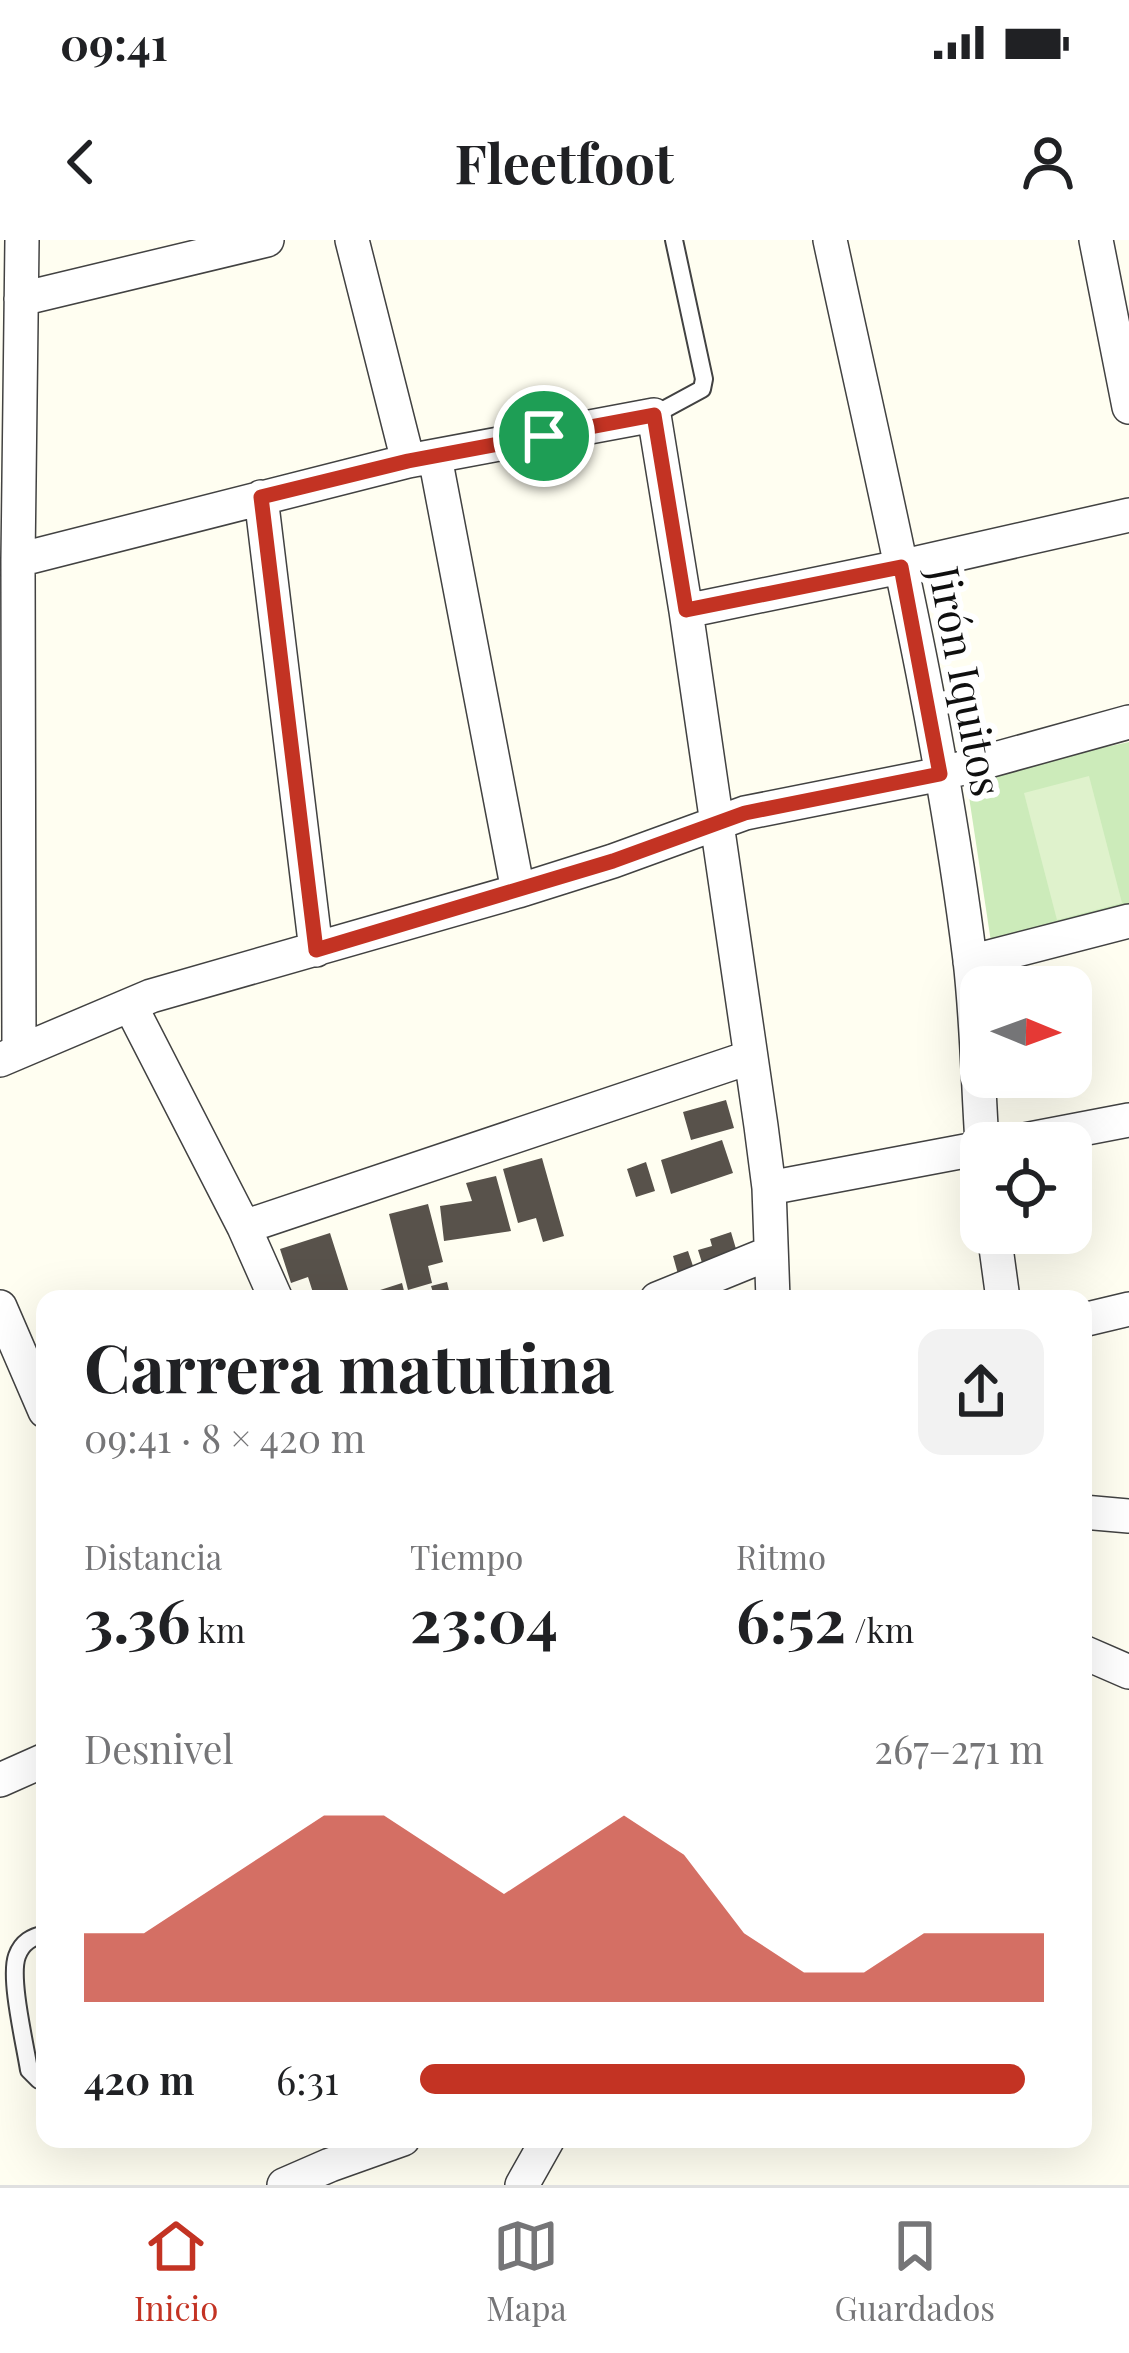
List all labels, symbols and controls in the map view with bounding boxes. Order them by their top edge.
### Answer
text: 09:41 [60,12,168,72]
text: Fleetfoot [455,126,674,198]
icon: back [48,129,114,195]
icon: person [1015,129,1081,195]
pin [493,385,595,487]
icon: arrive [511,403,577,469]
street label: Jirón Iquitos [917,560,1017,801]
north arrow [960,966,1092,1098]
map controls [960,966,1092,1254]
button: locate [960,1122,1092,1254]
text: Carrera matutina [84,1322,614,1410]
button: share [918,1329,1044,1455]
text: 09:41 · 8 × 420 m [84,1411,365,1463]
text: Distancia [84,1534,222,1578]
text: Tiempo [410,1534,523,1578]
text: Ritmo [736,1534,826,1578]
text: 3.36 [84,1578,191,1658]
text: 23:04 [410,1578,558,1658]
text: 6:52 [736,1578,846,1658]
text: km [191,1607,245,1651]
text: /km [846,1607,914,1651]
text: Desnivel [84,1722,234,1774]
text: 267–271 m [874,1722,1044,1774]
text: 420 m [84,2053,195,2105]
text: 6:31 [276,2053,339,2105]
tab: Inicio [134,2213,218,2329]
tab: Mapa [486,2213,567,2329]
tab: Guardados [835,2213,995,2329]

